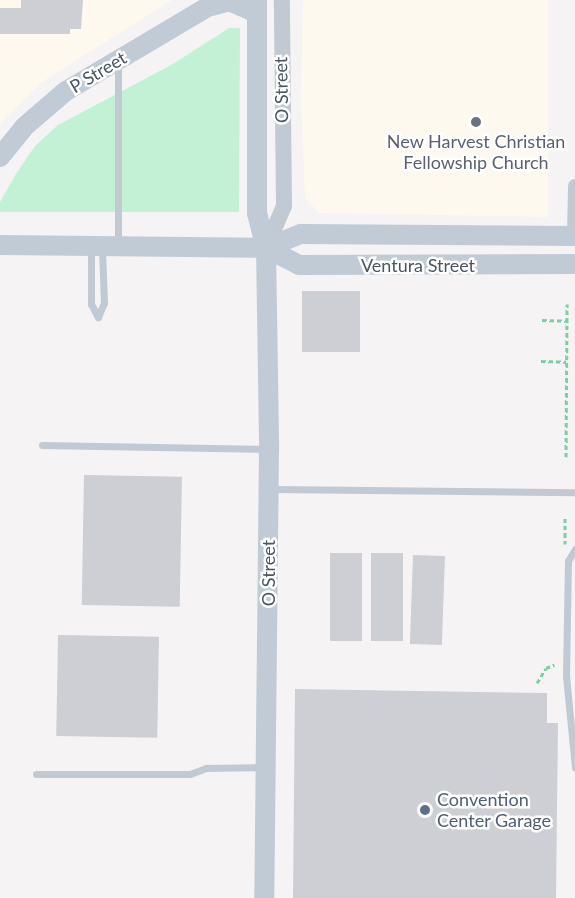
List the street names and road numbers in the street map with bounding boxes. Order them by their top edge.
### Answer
street label: P Street [66,47,130,97]
street label: O Street [270,57,292,123]
street label: Ventura Street [361,254,475,276]
street label: O Street [257,540,279,606]

